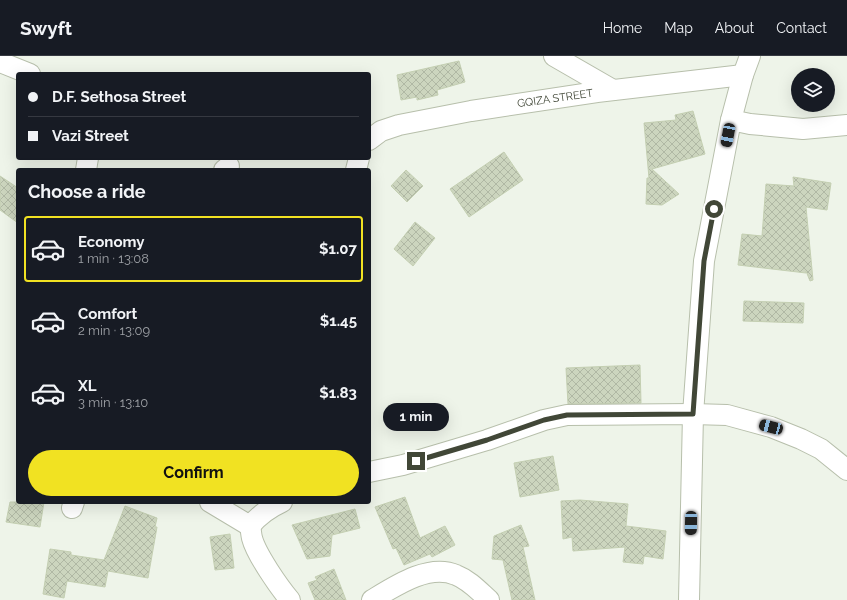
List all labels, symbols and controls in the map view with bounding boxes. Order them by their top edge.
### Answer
text: Swyft [20,17,72,39]
text: Home [603,20,642,36]
text: Map [664,20,693,36]
text: About [715,20,754,36]
text: Contact [776,20,827,36]
map controls [791,68,835,112]
button: layers [791,68,835,112]
street label: GQIZA STREET [516,87,594,110]
text: D.F. Sethosa Street [52,88,186,106]
car [720,122,736,148]
text: Vazi Street [52,127,129,145]
text: Choose a ride [28,181,146,202]
route start [705,200,723,218]
icon: car [30,231,66,267]
text: Economy [78,233,145,251]
text: $1.07 [319,240,357,258]
text: 1 min · 13:08 [78,251,149,266]
icon: car [30,303,66,339]
text: Comfort [78,305,137,323]
text: $1.45 [320,312,357,330]
text: 2 min · 13:09 [78,323,150,338]
icon: car [30,375,66,411]
text: XL [78,377,96,395]
text: $1.83 [319,384,357,402]
text: 3 min · 13:10 [78,395,148,410]
callout: 1 min [383,403,449,431]
text: 1 min [400,409,432,424]
car [758,418,784,436]
button: Confirm [28,450,359,496]
route end [407,452,425,470]
car [685,511,697,535]

